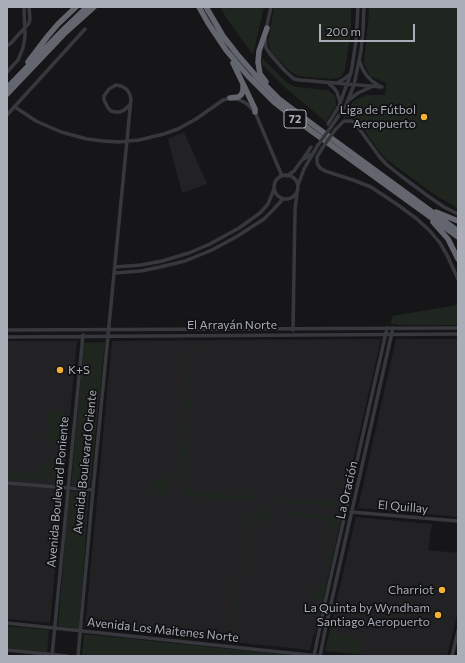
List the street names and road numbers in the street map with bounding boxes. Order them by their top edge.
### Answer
road number: 72 [284,110,306,128]
street label: El Arrayán Norte [187,318,277,332]
street label: Avenida Boulevard Oriente [70,389,100,535]
street label: Avenida Boulevard Poniente [44,416,72,568]
street label: La Oración [333,460,361,520]
street label: El Quillay [377,498,429,516]
street label: Avenida Los Maitenes Norte [87,615,239,645]

